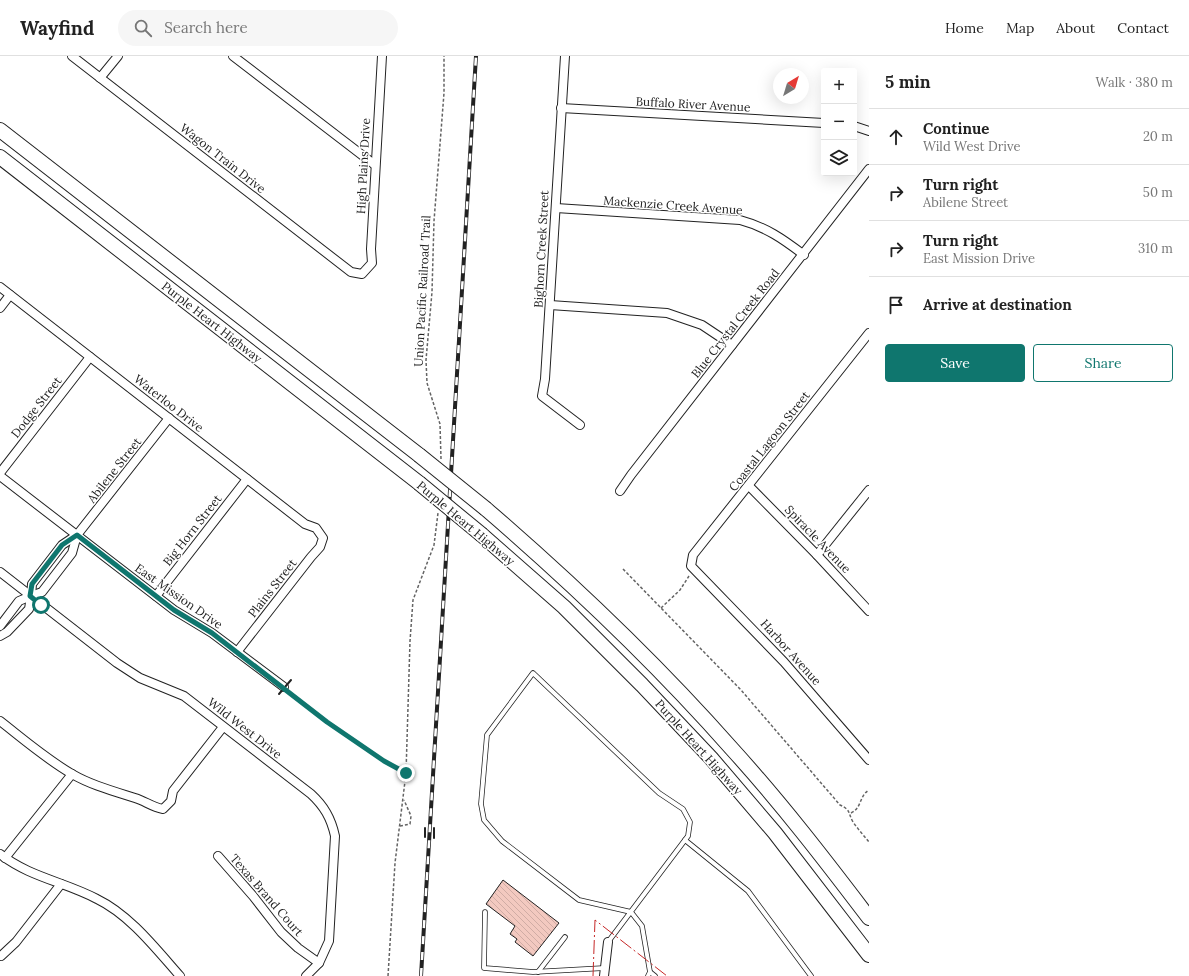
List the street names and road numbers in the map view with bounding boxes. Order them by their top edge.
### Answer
street label: Buffalo River Avenue [635,94,751,115]
street label: High Plains Drive [353,117,373,214]
street label: Wagon Train Drive [177,120,269,196]
street label: Bighorn Creek Street [530,190,552,308]
street label: Mackenzie Creek Avenue [603,193,744,217]
street label: Union Pacific Railroad Trail [411,215,433,367]
street label: Blue Crystal Creek Road [688,265,782,381]
street label: Purple Heart Highway [159,278,266,366]
street label: Waterloo Drive [131,371,207,435]
street label: Dodge Street [7,373,65,441]
street label: Coastal Lagoon Street [725,388,813,494]
street label: Abilene Street [83,434,144,506]
street label: Purple Heart Highway [414,478,519,569]
street label: Big Horn Street [160,491,225,569]
street label: Spiracle Avenue [782,502,855,576]
street label: Plains Street [245,556,300,620]
street label: East Mission Drive [132,560,226,632]
street label: Harbor Avenue [757,616,825,688]
street label: Wild West Drive [205,694,285,762]
street label: Purple Heart Highway [652,696,746,798]
street label: Texas Brand Court [227,851,307,939]

